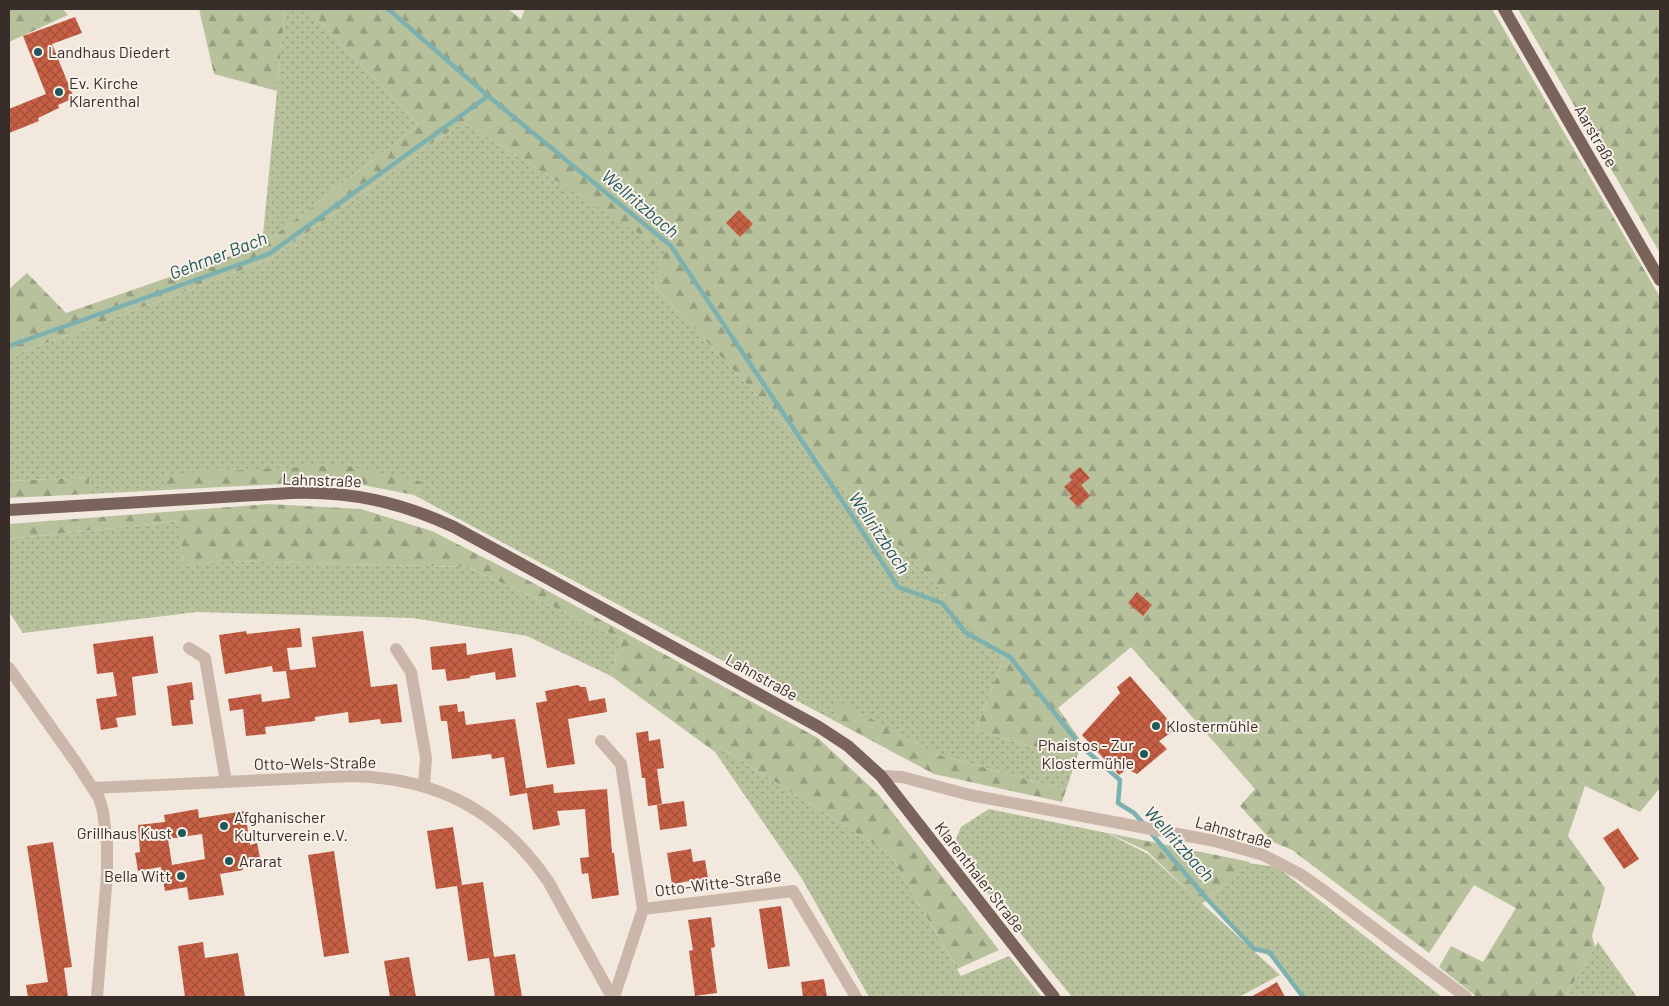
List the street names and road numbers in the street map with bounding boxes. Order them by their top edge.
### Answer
street label: Aarstraße [1571,101,1622,170]
street label: Lahnstraße [282,469,362,490]
street label: Lahnstraße [723,649,802,704]
street label: Otto-Wels-Straße [254,752,376,773]
street label: Lahnstraße [1193,811,1275,852]
street label: Klarenthaler Straße [931,818,1029,936]
street label: Otto-Witte-Straße [654,865,782,900]

